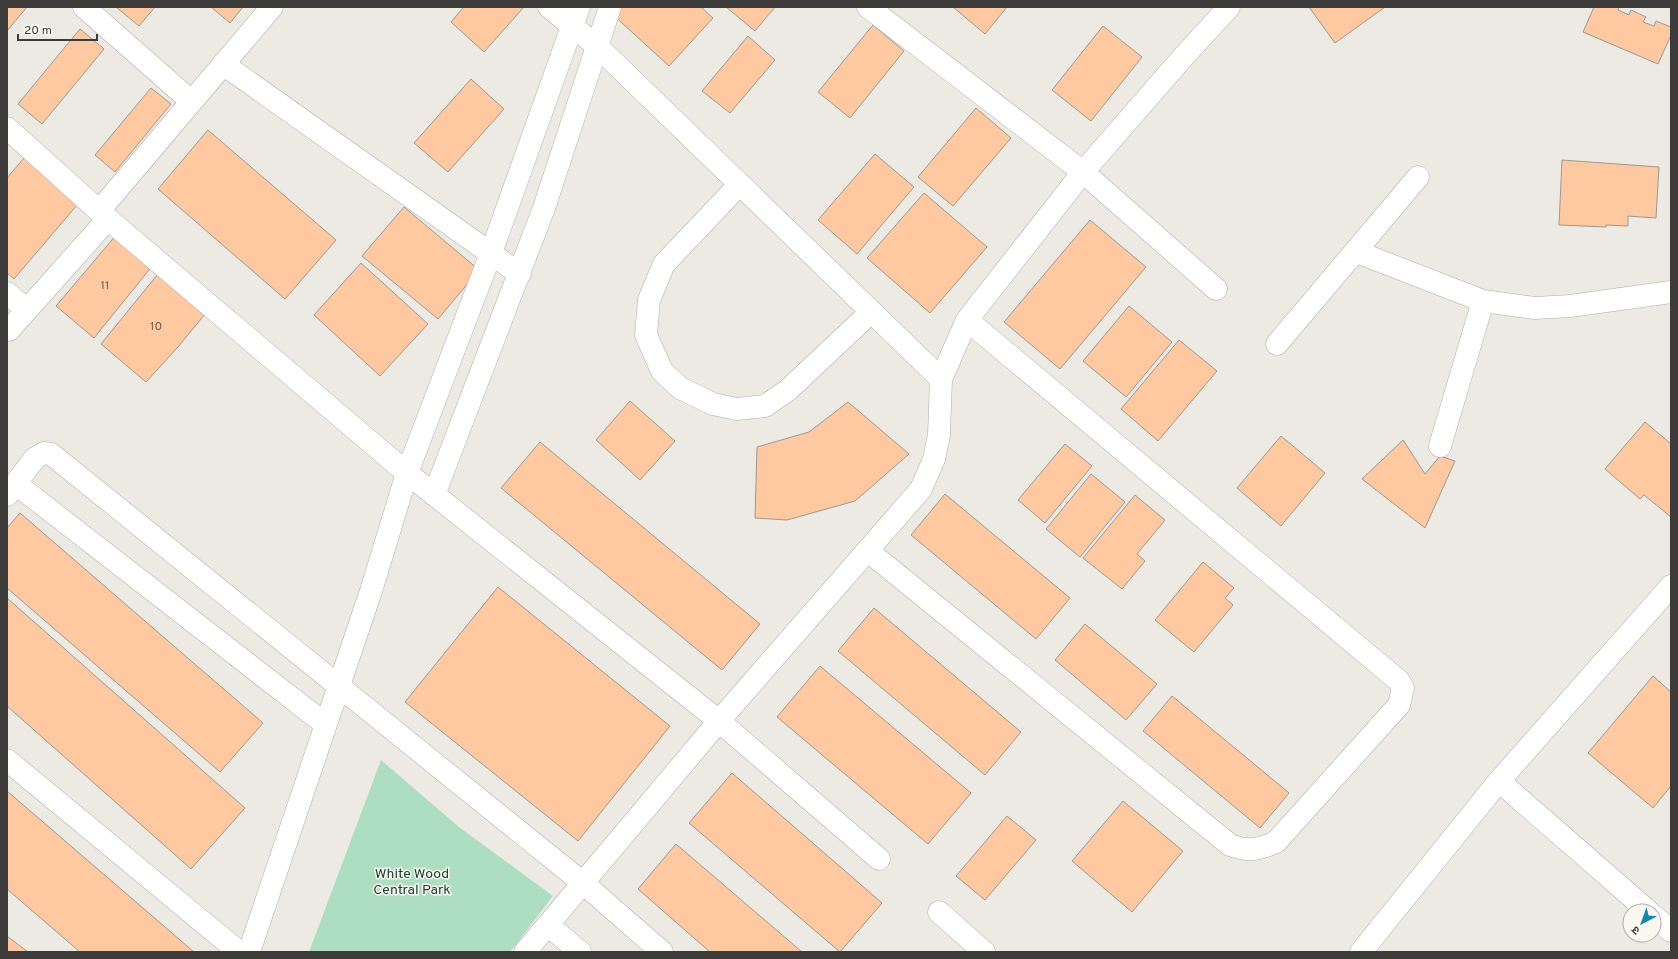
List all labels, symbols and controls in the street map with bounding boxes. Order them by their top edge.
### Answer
scale bar [18,16,97,42]
text: 20 m [24,23,52,39]
house number: 11 [101,278,109,294]
house number: 10 [150,319,162,335]
park label: White Wood Central Park [373,866,451,899]
north arrow [1622,903,1662,943]
text: उ [1629,922,1643,937]

